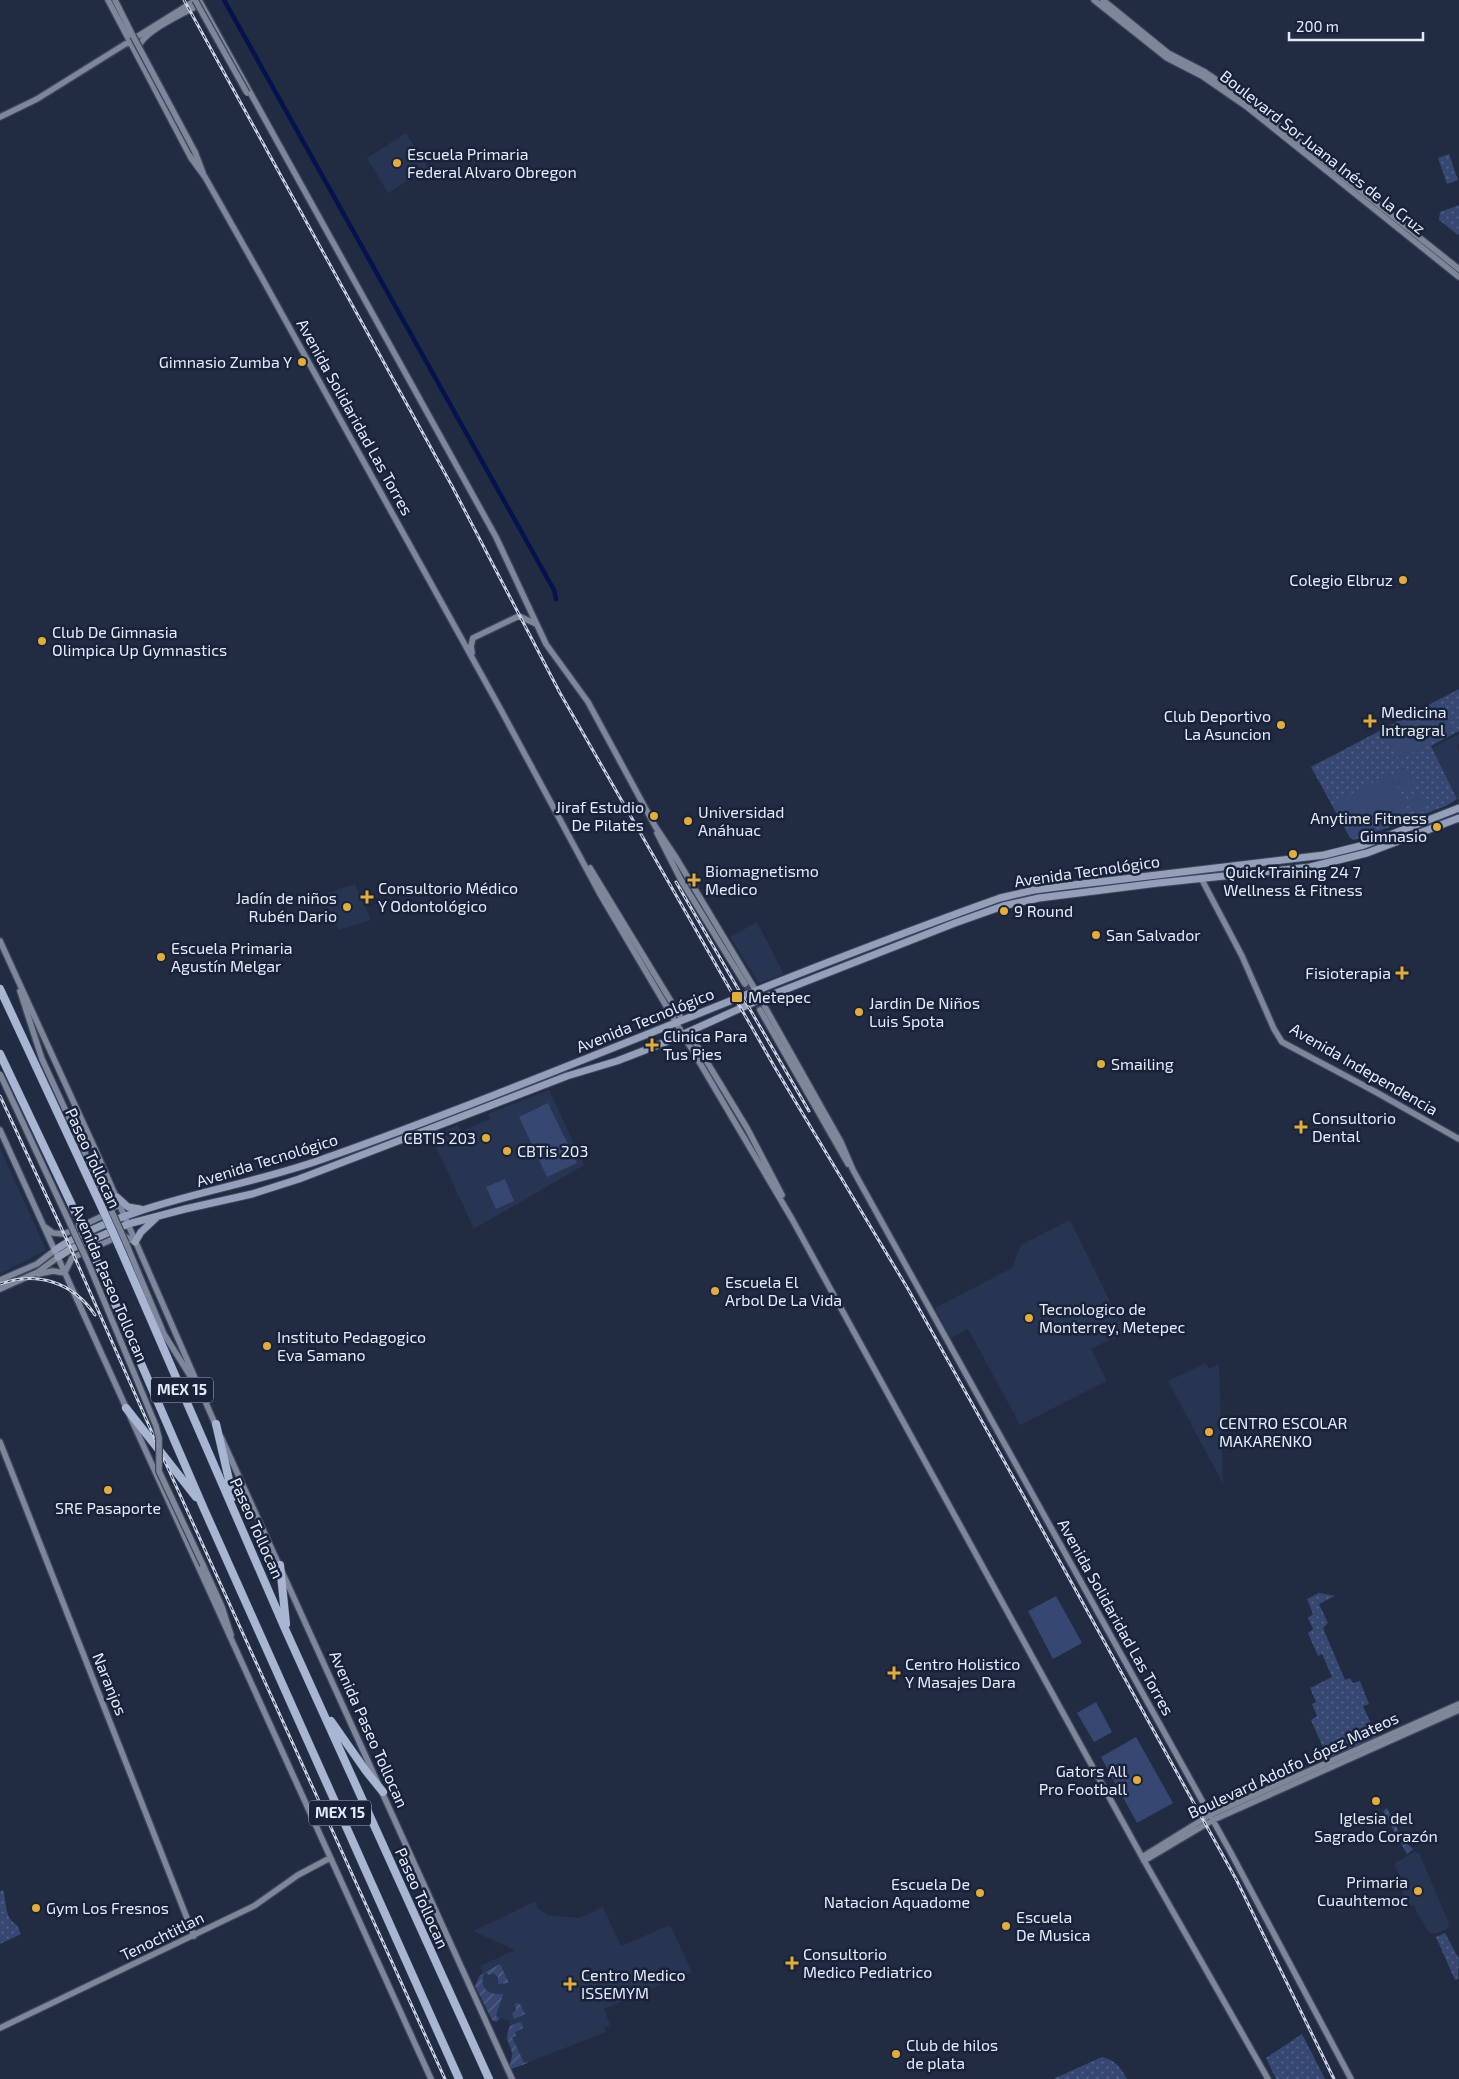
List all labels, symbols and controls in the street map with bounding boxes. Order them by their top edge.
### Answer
scale bar [1289,10,1423,42]
text: 200 m [1296,17,1339,35]
street label: Boulevard Sor Juana Inés de la Cruz [1217,66,1430,238]
place label: Escuela Primaria Federal Alvaro Obregon [407,144,577,181]
marker: Escuela Primaria Federal Alvaro Obregon [391,157,403,169]
street label: Avenida Solidaridad Las Torres [293,315,417,518]
place label: Gimnasio Zumba Y [159,352,292,371]
marker: Gimnasio Zumba Y [296,356,308,368]
place label: Colegio Elbruz [1289,570,1393,589]
marker: Colegio Elbruz [1397,574,1409,586]
place label: Club De Gimnasia Olimpica Up Gymnastics [52,622,227,659]
marker: Club De Gimnasia Olimpica Up Gymnastics [36,635,48,647]
place label: Medicina Intragral [1381,702,1447,739]
place label: Club Deportivo La Asuncion [1164,706,1271,743]
marker: Medicina Intragral [1363,714,1377,728]
marker: Club Deportivo La Asuncion [1275,719,1287,731]
place label: Jiraf Estudio De Pilates [556,797,644,834]
place label: Universidad Anáhuac [698,802,785,839]
place label: Anytime Fitness Gimnasio [1310,808,1427,845]
marker: Jiraf Estudio De Pilates [648,810,660,822]
marker: Universidad Anáhuac [682,815,694,827]
marker: Anytime Fitness Gimnasio [1431,821,1443,833]
marker: Quick Training 24 7 Wellness & Fitness [1287,848,1299,860]
street label: Avenida Tecnológico [1013,851,1161,890]
place label: Biomagnetismo Medico [705,861,819,898]
place label: Quick Training 24 7 Wellness & Fitness [1223,862,1363,899]
marker: Biomagnetismo Medico [687,873,701,887]
place label: Consultorio Médico Y Odontológico [378,878,518,915]
place label: Jadín de niños Rubén Dario [236,888,337,925]
marker: Consultorio Médico Y Odontológico [360,890,374,904]
marker: Jadín de niños Rubén Dario [341,901,353,913]
place label: 9 Round [1014,901,1073,920]
marker: 9 Round [998,905,1010,917]
place label: San Salvador [1106,925,1201,944]
marker: San Salvador [1090,929,1102,941]
place label: Escuela Primaria Agustín Melgar [171,938,293,975]
marker: Escuela Primaria Agustín Melgar [155,951,167,963]
place label: Fisioterapia [1305,963,1391,982]
marker: Fisioterapia [1395,966,1409,980]
street label: Avenida Tecnológico [573,983,716,1056]
place label: Metepec [748,987,811,1006]
marker: Metepec [730,990,744,1004]
place label: Jardin De Niños Luis Spota [869,993,980,1030]
marker: Jardin De Niños Luis Spota [853,1006,865,1018]
street label: Avenida Independencia [1287,1018,1442,1119]
place label: Clinica Para Tus Pies [663,1026,748,1063]
marker: Clinica Para Tus Pies [645,1038,659,1052]
place label: Smailing [1111,1054,1174,1073]
marker: Smailing [1095,1058,1107,1070]
street label: Paseo Tollocan [62,1105,125,1211]
place label: Consultorio Dental [1312,1108,1396,1145]
marker: Consultorio Dental [1294,1120,1308,1134]
place label: CBTIS 203 [404,1128,476,1147]
street label: Avenida Tecnológico [194,1129,340,1190]
marker: CBTIS 203 [480,1132,492,1144]
place label: CBTis 203 [517,1141,588,1160]
marker: CBTis 203 [501,1145,513,1157]
street label: Avenida Paseo Tollocan [69,1201,152,1365]
place label: Escuela El Arbol De La Vida [725,1272,842,1309]
marker: Escuela El Arbol De La Vida [709,1285,721,1297]
place label: Tecnologico de Monterrey, Metepec [1039,1299,1186,1336]
marker: Tecnologico de Monterrey, Metepec [1023,1312,1035,1324]
place label: Instituto Pedagogico Eva Samano [277,1327,426,1364]
marker: Instituto Pedagogico Eva Samano [261,1340,273,1352]
road number: MEX 15 [151,1378,213,1402]
place label: CENTRO ESCOLAR MAKARENKO [1219,1413,1348,1450]
marker: CENTRO ESCOLAR MAKARENKO [1203,1426,1215,1438]
street label: Paseo Tollocan [227,1474,288,1581]
marker: SRE Pasaporte [102,1484,114,1496]
place label: SRE Pasaporte [55,1498,161,1517]
street label: Avenida Solidaridad Las Torres [1054,1515,1178,1718]
street label: Avenida Paseo Tollocan [326,1647,413,1810]
street label: Naranjos [88,1650,132,1718]
place label: Centro Holistico Y Masajes Dara [905,1654,1020,1692]
marker: Centro Holistico Y Masajes Dara [887,1666,901,1680]
street label: Boulevard Adolfo López Mateos [1184,1707,1401,1822]
place label: Gators All Pro Football [1039,1761,1127,1798]
marker: Gators All Pro Football [1131,1774,1143,1786]
marker: Iglesia del Sagrado Corazón [1370,1795,1382,1807]
road number: MEX 15 [309,1800,371,1826]
place label: Iglesia del Sagrado Corazón [1314,1808,1438,1845]
street label: Paseo Tollocan [392,1844,453,1951]
place label: Primaria Cuauhtemoc [1317,1872,1408,1909]
place label: Escuela De Natacion Aquadome [824,1874,970,1911]
marker: Primaria Cuauhtemoc [1412,1885,1424,1897]
marker: Escuela De Natacion Aquadome [974,1887,986,1899]
place label: Gym Los Fresnos [46,1898,169,1917]
marker: Gym Los Fresnos [30,1902,42,1914]
street label: Tenochtitlan [117,1907,207,1964]
place label: Escuela De Musica [1016,1907,1091,1944]
marker: Escuela De Musica [1000,1920,1012,1932]
place label: Consultorio Medico Pediatrico [803,1944,932,1981]
marker: Consultorio Medico Pediatrico [785,1956,799,1970]
place label: Centro Medico ISSEMYM [581,1965,686,2002]
marker: Centro Medico ISSEMYM [563,1977,577,1991]
place label: Club de hilos de plata [906,2035,998,2072]
marker: Club de hilos de plata [890,2048,902,2060]

